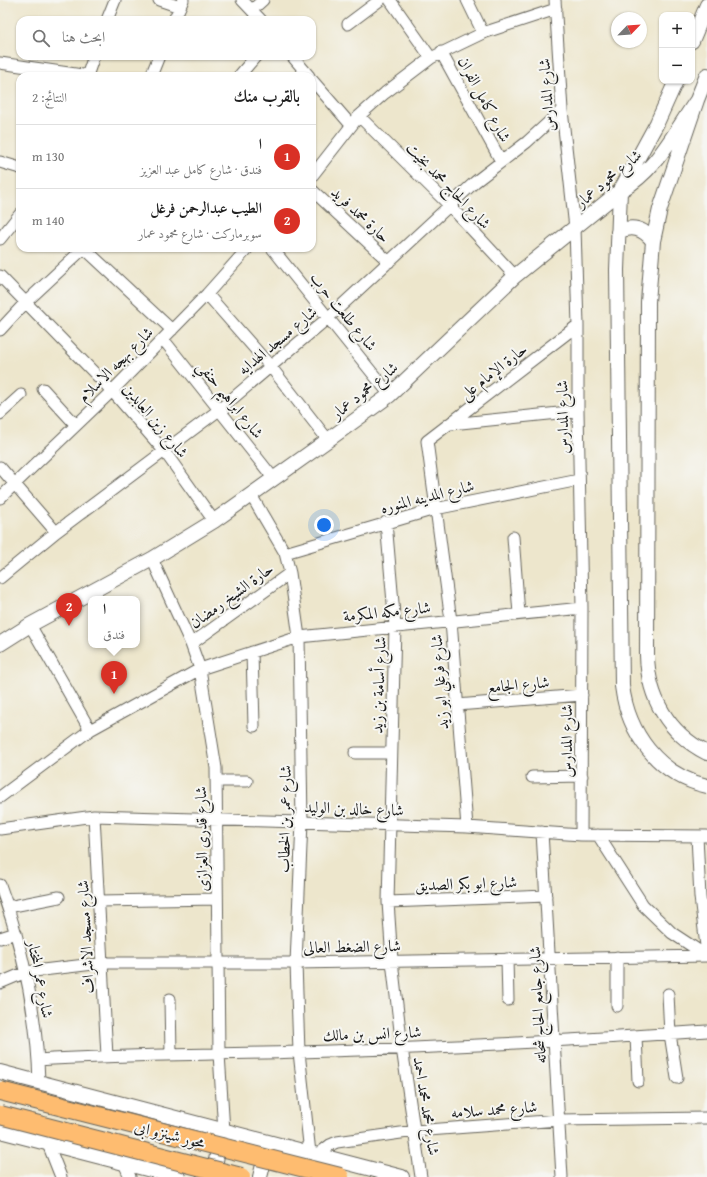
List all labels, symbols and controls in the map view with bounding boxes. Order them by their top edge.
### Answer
north arrow [611,12,647,48]
map controls [659,12,695,84]
button: + [659,12,695,48]
search box [16,16,316,60]
text: ابحث هنا [62,26,105,47]
icon: search [30,27,52,49]
button: − [659,48,695,84]
street label: شارع كامل الفران [451,52,518,147]
street label: شارع المدارس [531,57,563,133]
text: بالقرب منك [233,83,300,108]
text: النتائج: 2 [32,88,67,107]
text: ا [259,133,262,154]
street label: شارع الحاج محمد بخيت [399,136,497,236]
street label: شارع محمود عمار [568,143,648,216]
text: 130 m [32,147,64,166]
text: 1 [284,147,290,166]
text: فندق · شارع كامل عبد العزيز [140,160,262,179]
street label: حارة محمد فريد [326,180,396,248]
text: الطيب عبدالرحمن فرغل [150,197,262,218]
text: 140 m [32,211,64,230]
text: 2 [284,211,290,230]
text: سوبرماركت · شارع محمود عمار [138,224,262,243]
street label: شارع طلعت حرب [303,266,384,357]
street label: شارع مسجد الهدايه [232,300,323,382]
street label: شارع بهجه الاسلام [71,320,161,410]
street label: حارة الإمام على [454,337,534,408]
street label: شارع ابراهيم حنفي [188,355,270,446]
street label: شارع محمود عمار [324,355,404,427]
street label: شارع زين العابدين [116,377,195,464]
street label: شارع المدارس [549,380,577,454]
street label: شارع المدينه المنوره [378,473,477,521]
your location [314,515,334,535]
street label: حارة الشيخ رمضان [184,556,280,636]
pin: 2 [56,593,82,626]
street label: شارع مكه المكرمة [342,594,432,630]
popup [88,596,140,648]
text: ا [103,598,106,619]
text: فندق [103,625,125,644]
street label: شارع فرغلي ابو زيد [424,633,458,731]
street label: شارع أسامة بن زيد [364,636,394,734]
pin: 1 [101,661,127,694]
street label: شارع الجامع [486,669,551,703]
street label: شارع المدارس [554,704,580,778]
street label: شارع عمر بن الخطاب [271,765,299,873]
street label: شارع قدرى العزازى [188,786,216,892]
street label: شارع خالد بن الوليد [304,794,404,824]
street label: شارع ابو بكر الصديق [415,869,518,899]
street label: شارع مسجد الاشراف [70,880,102,994]
street label: شارع الضغط العالى [303,933,401,961]
street label: شارع عمر المختار [19,936,60,1021]
street label: شارع جامع الحاج شحاته [522,945,556,1064]
street label: شارع انس بن مالك [322,1019,422,1049]
street label: شارع محمد محمد احمد [405,1055,447,1157]
street label: شارع محمد سلامه [450,1094,538,1126]
street label: محور شينزو ابى [132,1114,208,1154]

